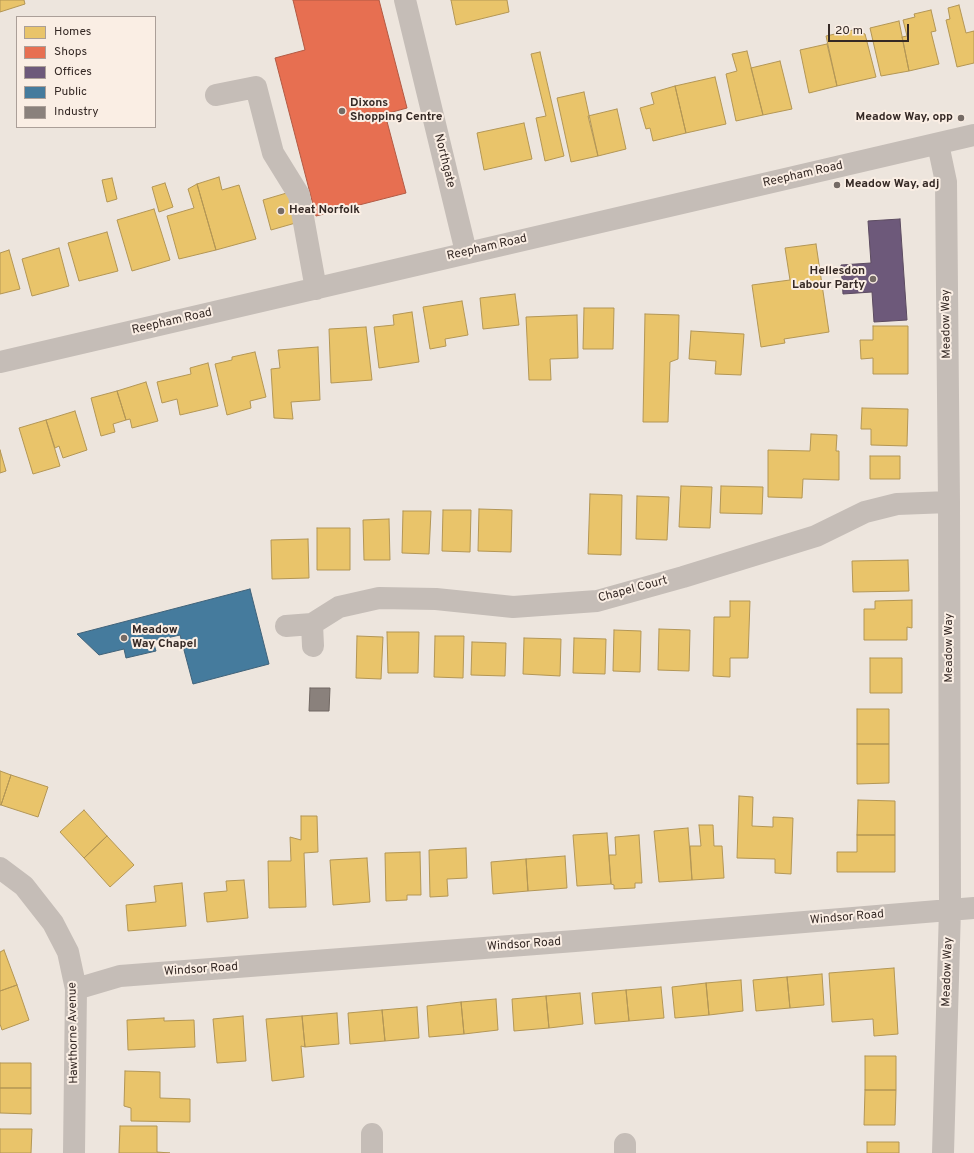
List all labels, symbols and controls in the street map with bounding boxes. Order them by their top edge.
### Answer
legend [16,16,156,128]
scale bar [830,16,911,42]
text: 20 m [835,23,863,39]
text: Homes [54,24,91,40]
text: Shops [54,44,87,60]
text: Offices [54,64,92,80]
text: Public [54,84,87,100]
place label: Dixons Shopping Centre [350,97,442,125]
text: Industry [54,104,99,120]
marker: Dixons Shopping Centre [337,106,347,116]
place label: Meadow Way, opp [856,111,953,125]
marker: Meadow Way, opp [956,113,966,123]
street label: Northgate [430,133,458,189]
street label: Reepham Road [762,159,844,191]
place label: Meadow Way, adj [845,178,939,192]
marker: Meadow Way, adj [832,180,842,190]
place label: Heat Norfolk [289,204,360,218]
marker: Heat Norfolk [276,206,286,216]
street label: Reepham Road [446,232,528,264]
place label: Hellesdon Labour Party [792,265,865,293]
marker: Hellesdon Labour Party [868,274,878,284]
street label: Meadow Way [939,289,955,359]
street label: Reepham Road [131,306,213,338]
street label: Chapel Court [597,574,669,606]
street label: Meadow Way [943,613,957,683]
place label: Meadow Way Chapel [132,624,197,652]
marker: Meadow Way Chapel [119,633,129,643]
street label: Windsor Road [809,908,885,928]
street label: Windsor Road [486,935,562,955]
street label: Meadow Way [940,937,956,1007]
street label: Windsor Road [163,960,239,980]
street label: Hawthorne Avenue [66,982,82,1084]

